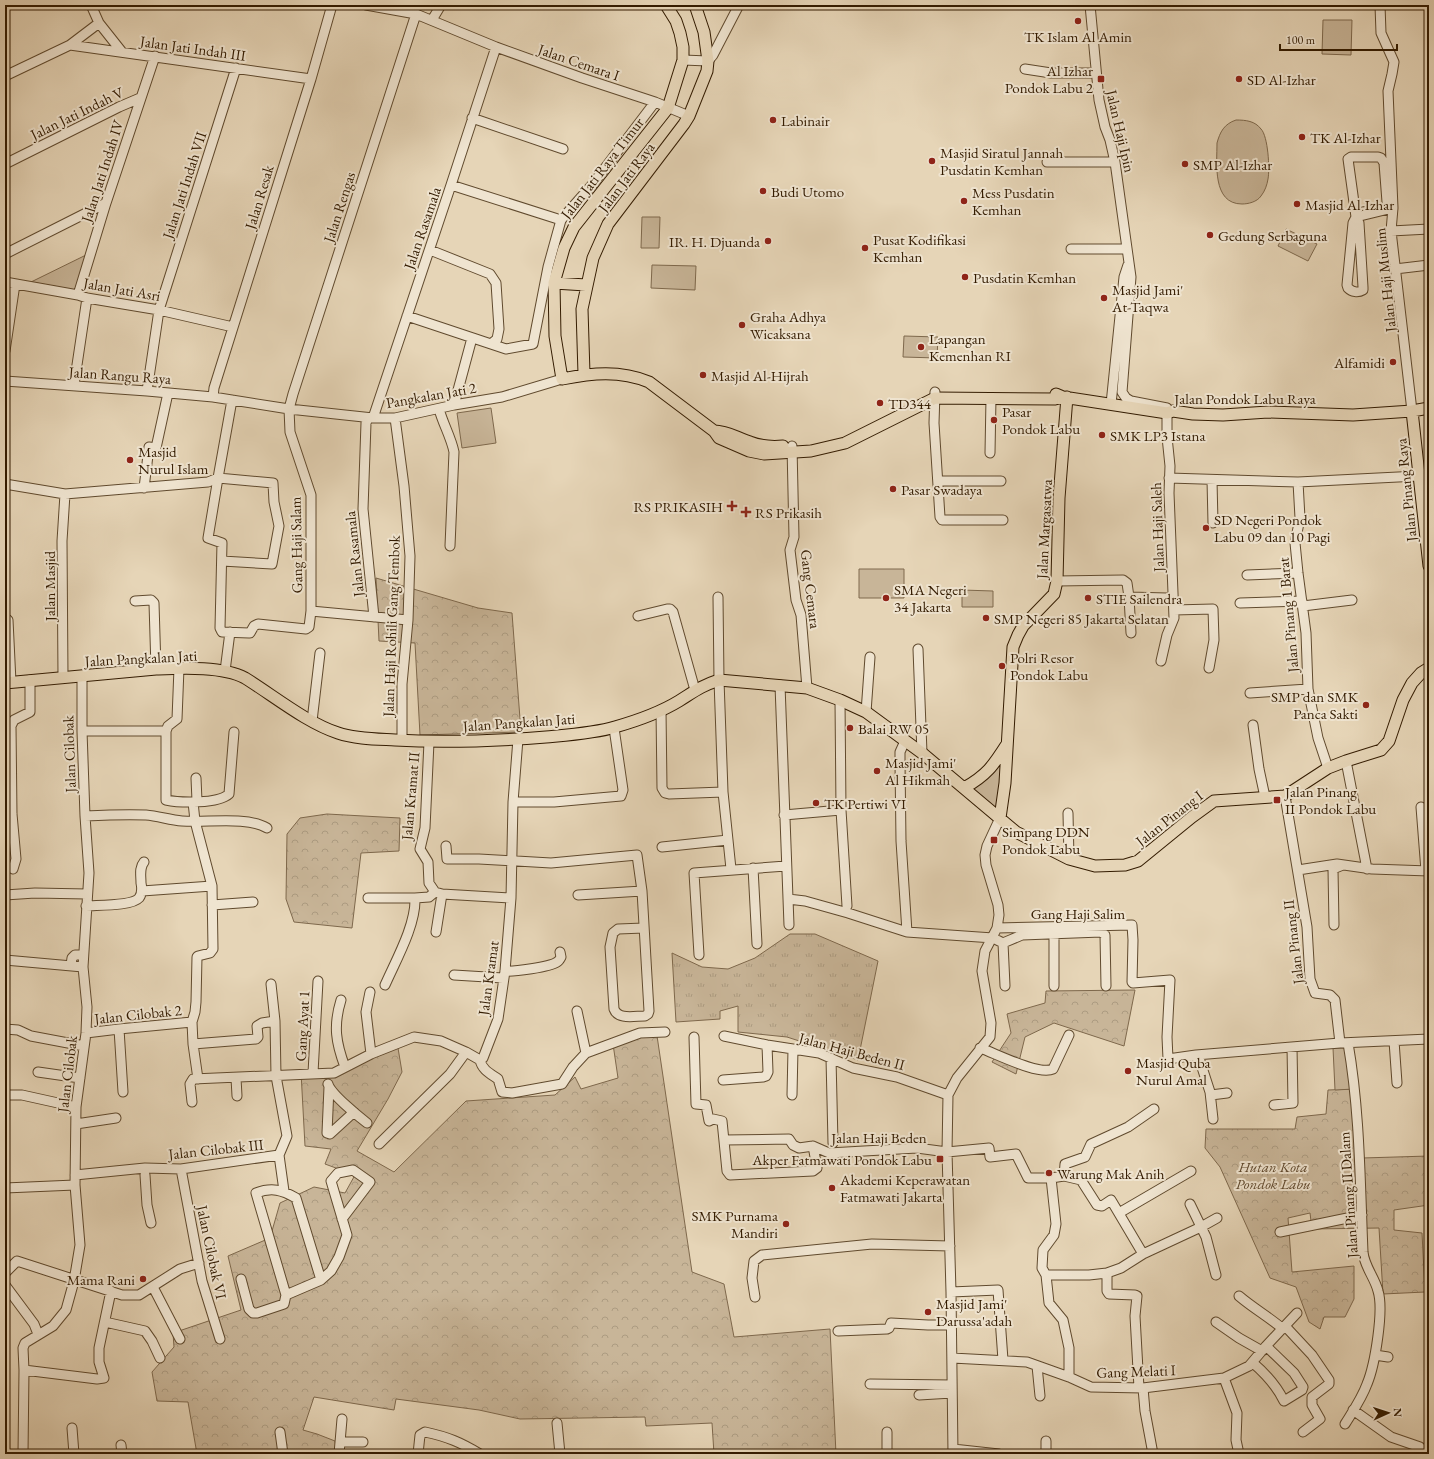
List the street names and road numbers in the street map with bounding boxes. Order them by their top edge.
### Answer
street label: Jalan Jati Indah III [137,31,247,65]
street label: Jalan Cemara I [534,39,622,85]
street label: Jalan Jati Indah V [25,82,128,145]
street label: Jalan Haji Ipin [1102,86,1140,174]
street label: Jalan Jati Raya Timur [557,114,647,222]
street label: Jalan Jati Indah IV [76,117,128,227]
street label: Jalan Jati Indah VII [157,129,210,243]
street label: Jalan Jati Raya [594,138,658,216]
street label: Jalan Resak [240,162,278,233]
street label: Jalan Rengas [318,169,359,247]
street label: Jalan Rasamala [398,184,445,274]
street label: Jalan Haji Muslim [1370,227,1400,335]
street label: Jalan Jati Asri [80,273,162,305]
street label: Jalan Rangu Raya [66,362,172,388]
street label: Pangkalan Jati 2 [384,378,478,412]
street label: Jalan Pondok Labu Raya [1172,389,1316,408]
street label: Jalan Pinang Raya [1391,437,1421,545]
street label: Jalan Margasatwa [1032,479,1056,581]
street label: Jalan Haji Saleh [1146,482,1168,574]
street label: Gang Haji Salam [286,496,306,593]
street label: Jalan Rasamala [340,510,368,600]
street label: Jalan Haji Rohili Gang Tembok [378,534,404,719]
street label: Gang Cemara [797,548,825,630]
street label: Jalan Masjid [40,550,59,623]
street label: Jalan Pinang 1 Barat [1273,556,1303,675]
street label: Jalan Pangkalan Jati [82,646,198,671]
street label: Jalan Pangkalan Jati [460,709,576,736]
street label: Jalan Cilobak [58,714,80,795]
street label: Jalan Kramat II [397,751,423,843]
street label: Jalan Pinang I [1130,786,1206,851]
street label: Jalan Pinang II [1278,899,1308,987]
street label: Gang Haji Salim [1031,904,1125,923]
street label: Jalan Kramat [473,939,503,1019]
street label: Gang Ayat 1 [291,990,313,1062]
street label: Jalan Cilobak 2 [91,1000,183,1028]
street label: Jalan Haji Beden II [795,1027,907,1074]
street label: Jalan Cilobak [53,1033,81,1116]
street label: Jalan Haji Beden [829,1128,927,1147]
street label: Jalan Pinang II Dalam [1334,1131,1362,1261]
street label: Jalan Cilobak III [165,1135,265,1164]
street label: Jalan Cilobak VI [192,1201,231,1301]
street label: Gang Melati I [1096,1360,1176,1382]

